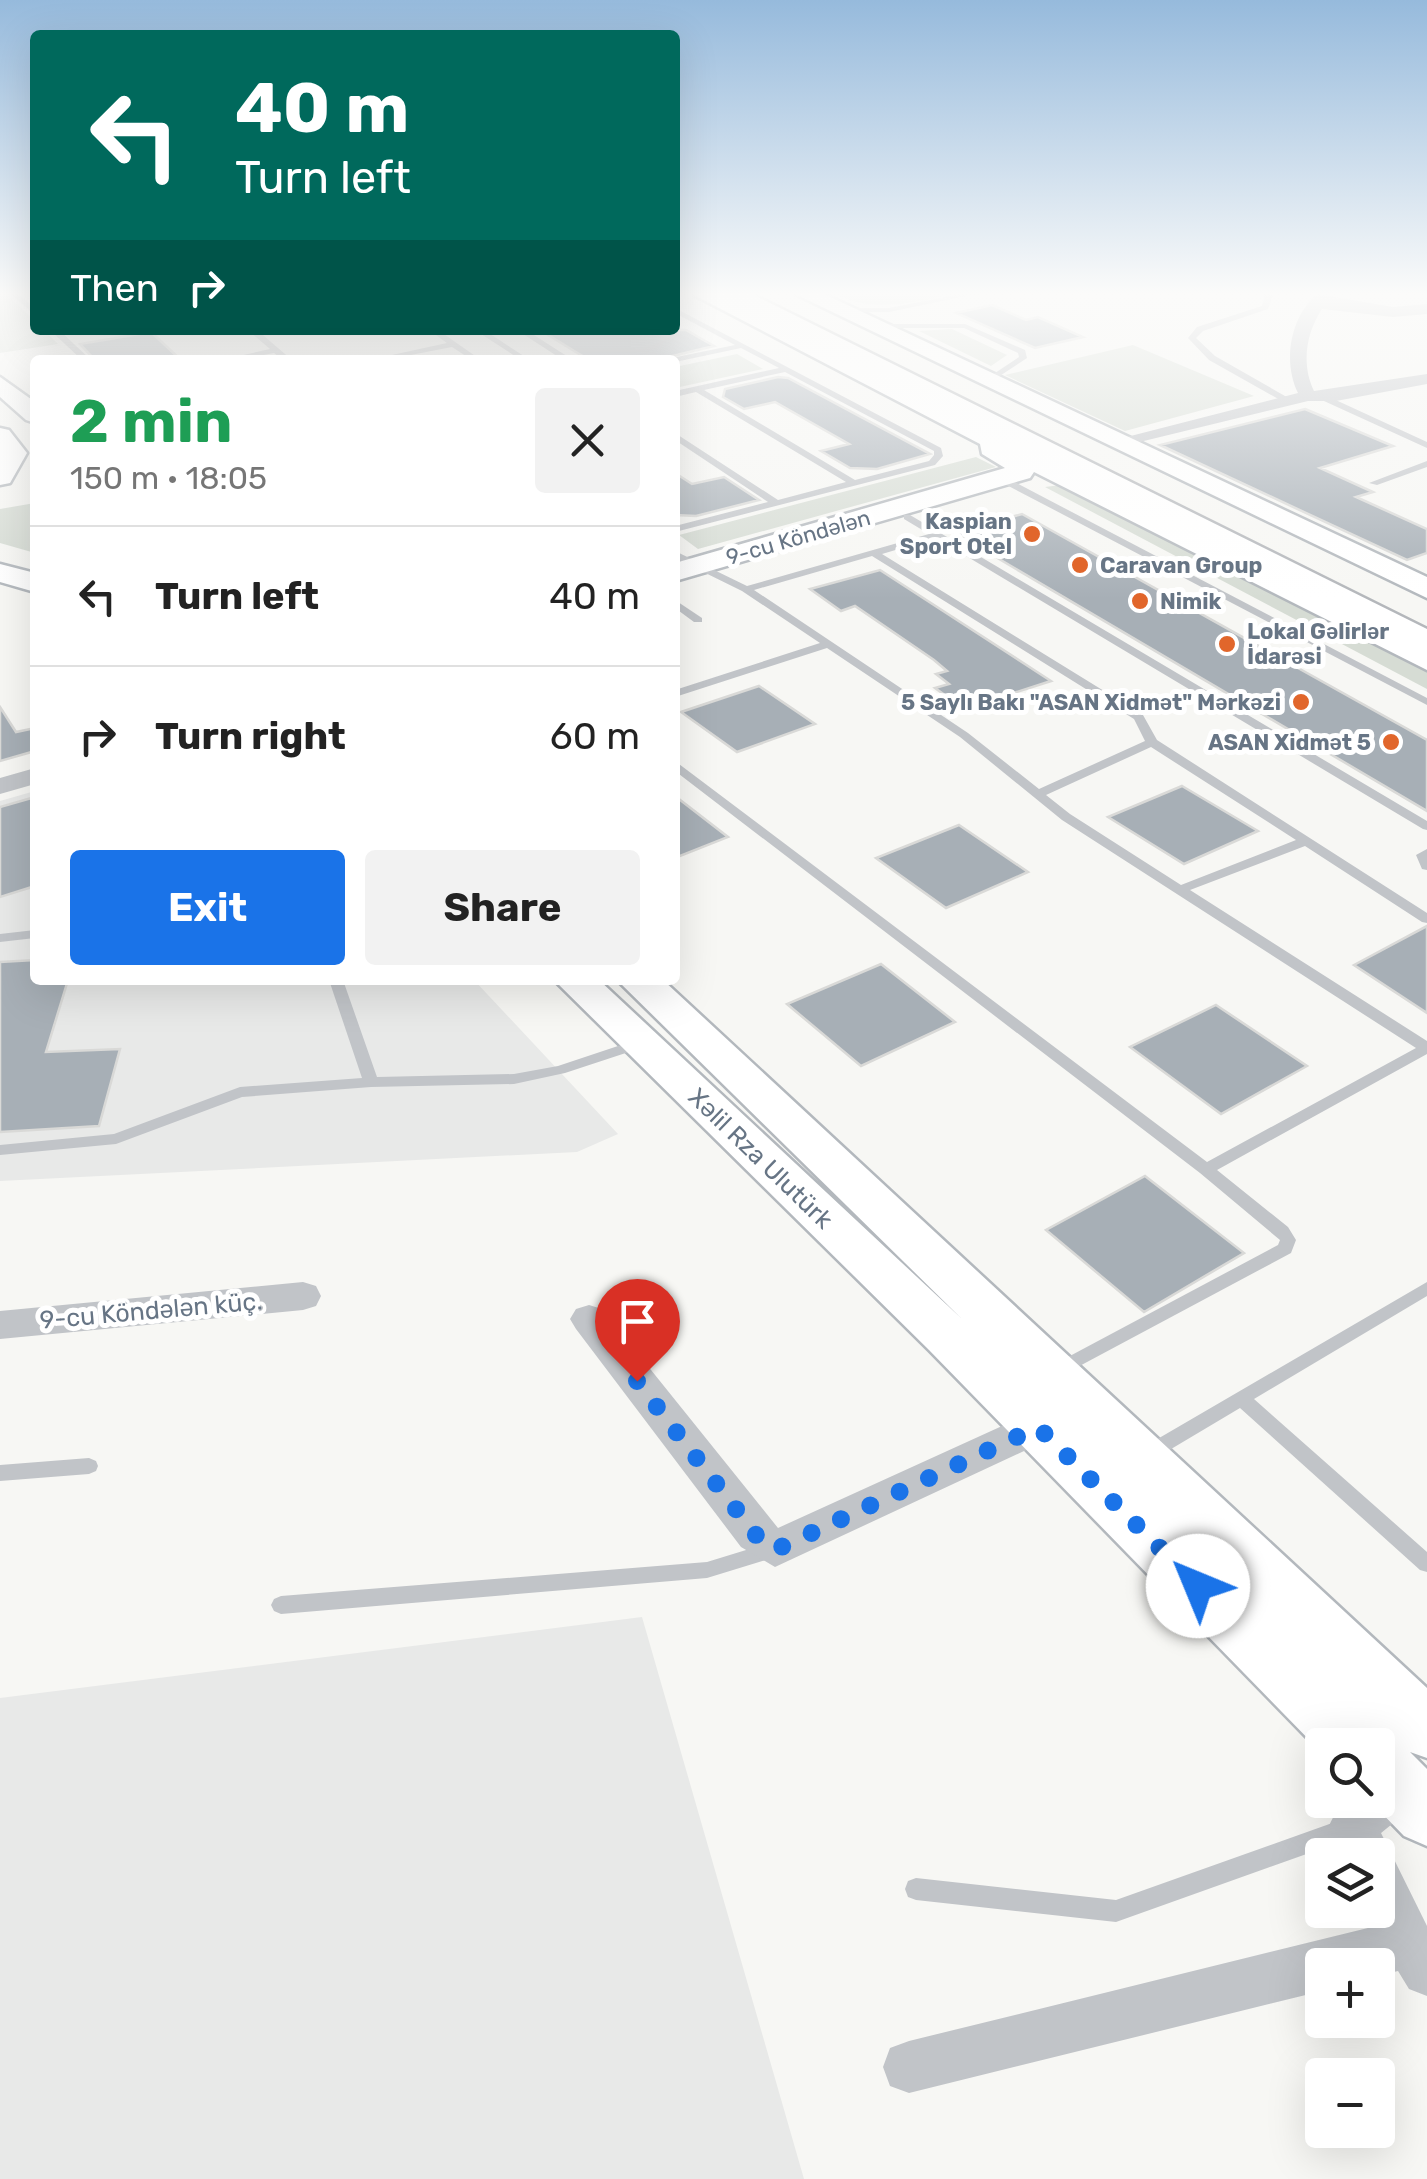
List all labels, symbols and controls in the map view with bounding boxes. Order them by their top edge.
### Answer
text: 40 m [235,67,409,150]
icon: left [70,70,200,200]
text: Turn left [235,151,411,204]
icon: right [179,260,234,315]
text: Then [70,265,159,311]
text: 2 min [70,386,232,457]
button: close [535,388,640,493]
text: 150 m · 18:05 [70,459,267,497]
street label: 9-cu Köndələn [723,504,873,571]
place label: Kaspian Sport Otel [900,508,1012,560]
marker: Kaspian Sport Otel [1021,523,1043,545]
place label: Caravan Group [1100,552,1262,579]
marker: Caravan Group [1069,554,1091,576]
icon: left [70,569,125,624]
text: Turn left [155,573,319,619]
text: 40 m [549,573,640,619]
place label: Nimik [1160,588,1222,615]
marker: Nimik [1129,590,1151,612]
place label: Lokal Gəlirlər İdarəsi [1247,618,1389,670]
marker: Lokal Gəlirlər İdarəsi [1216,633,1238,655]
place label: 5 Saylı Bakı "ASAN Xidmət" Mərkəzi [901,689,1281,716]
marker: 5 Saylı Bakı "ASAN Xidmət" Mərkəzi [1290,691,1312,713]
icon: right [70,709,125,764]
text: Turn right [155,713,346,759]
text: 60 m [550,713,640,759]
place label: ASAN Xidmət 5 [1208,729,1371,756]
marker: ASAN Xidmət 5 [1380,731,1402,753]
button: Exit [70,850,345,965]
button: Share [365,850,640,965]
street label: Xəlil Rza Ulutürk [683,1082,839,1234]
pin [595,1279,680,1382]
street label: 9-cu Köndələn küç. [39,1286,264,1335]
icon: arrive [610,1294,665,1349]
position arrow [1146,1534,1250,1638]
map controls [1305,1728,1395,2148]
button: search [1305,1728,1395,1818]
button: layers [1305,1838,1395,1928]
button: + [1305,1948,1395,2038]
button: − [1305,2058,1395,2148]

